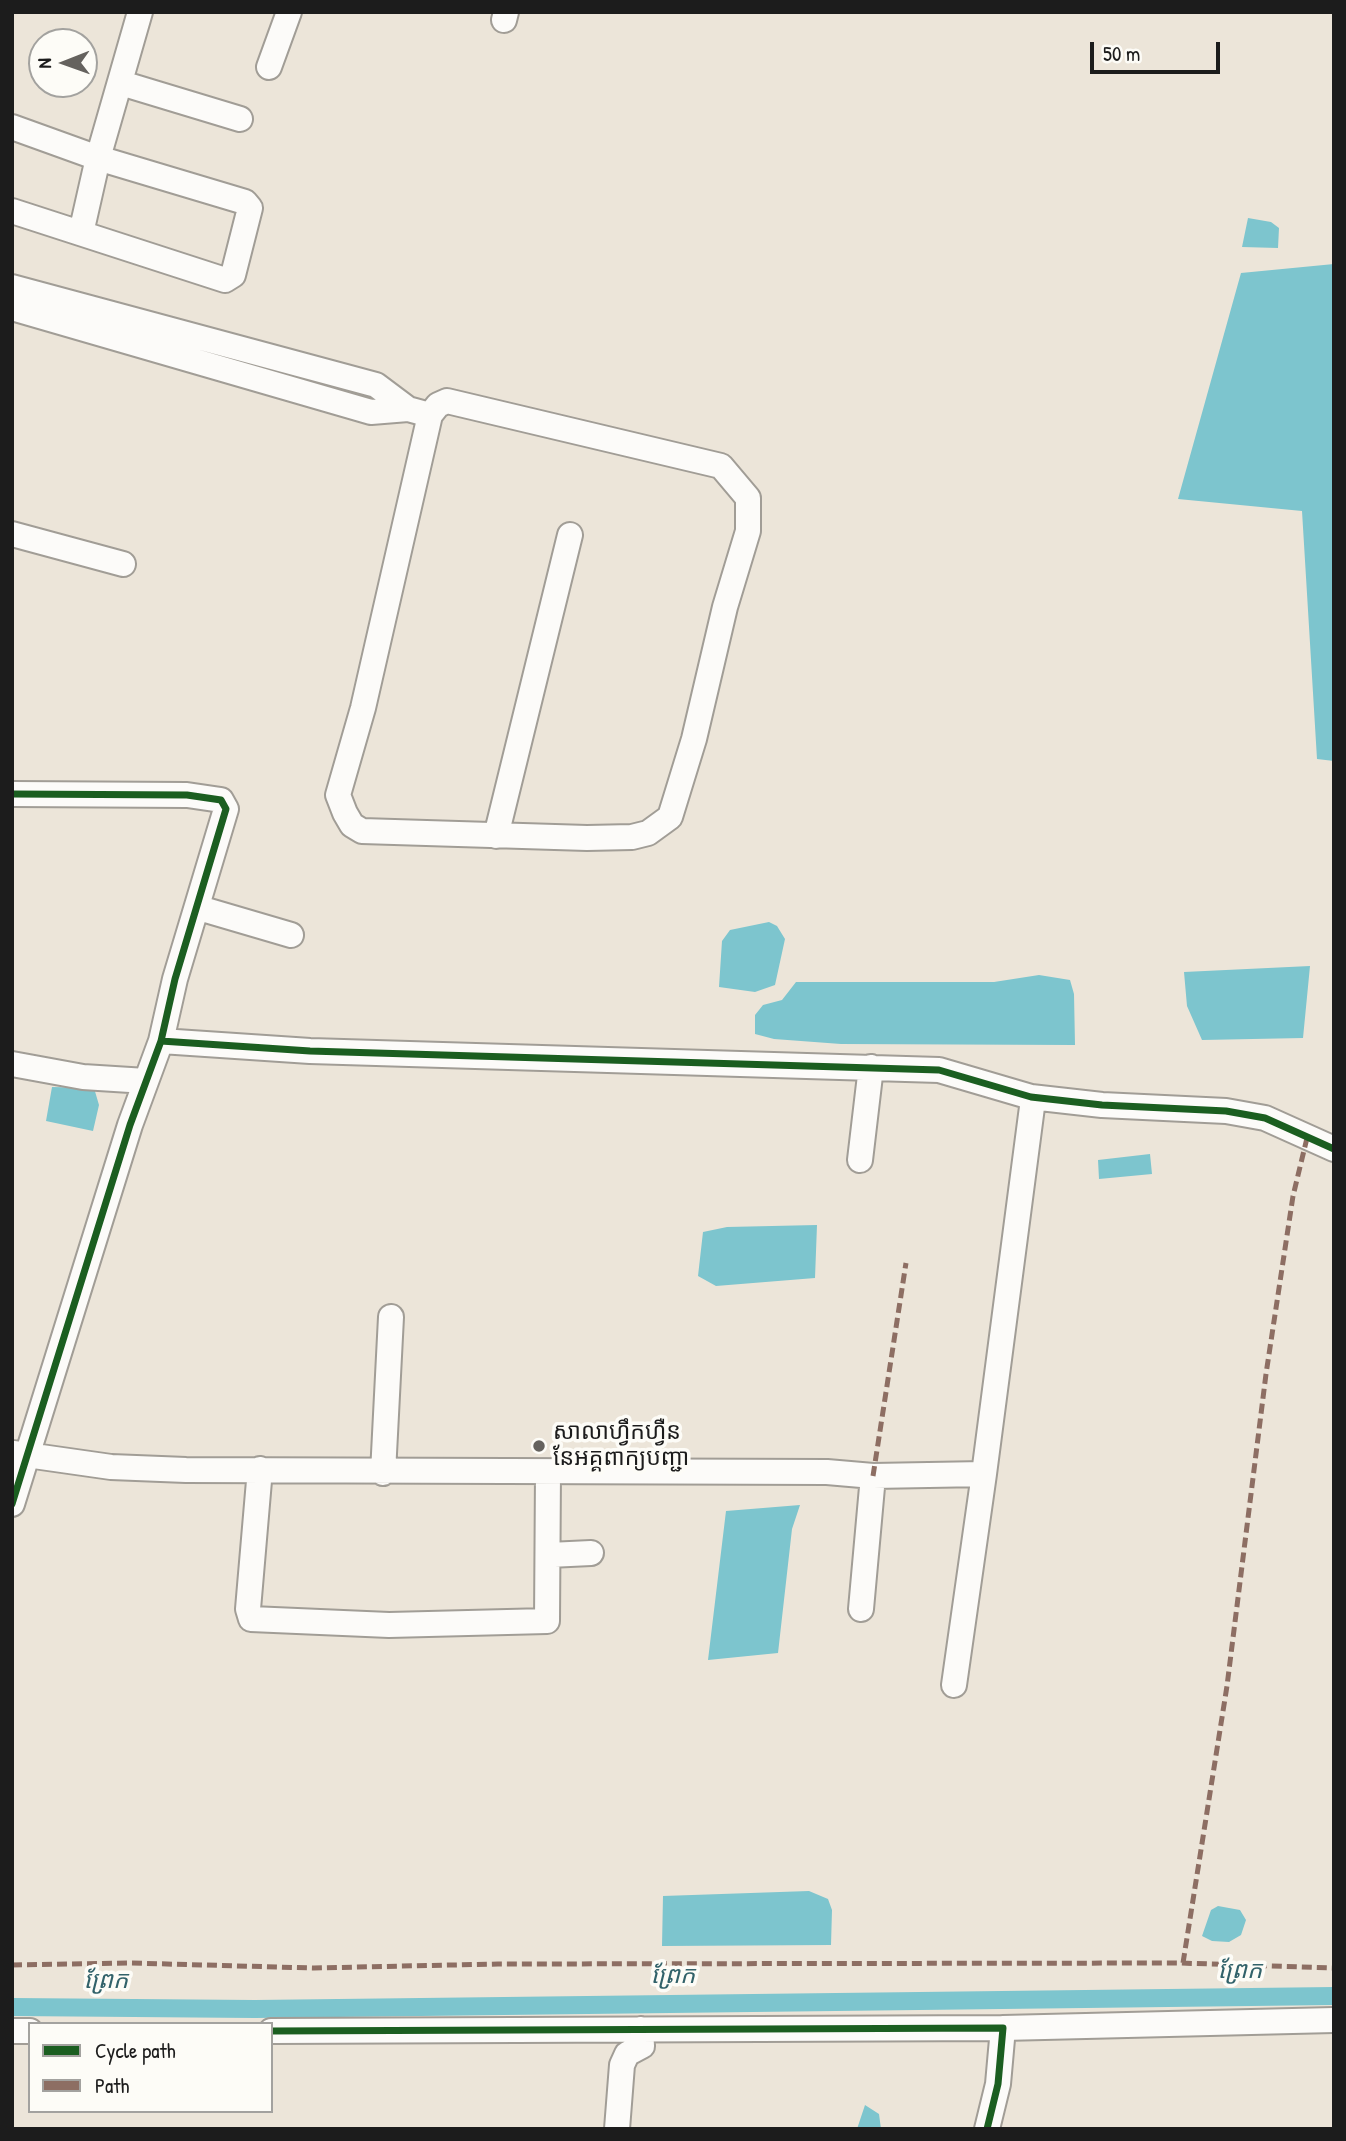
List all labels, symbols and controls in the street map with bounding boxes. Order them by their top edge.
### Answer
north arrow [28,28,98,98]
scale bar [1094,28,1224,72]
text: 50 m [1103,39,1140,68]
text: N [31,58,57,69]
place label: សាលាហ្វឹកហ្វឺន នែអគ្គពាក្យបញ្ជា [553,1419,689,1473]
marker: សាលាហ្វឹកហ្វឺន នែអគ្គពាក្យបញ្ជា [531,1438,547,1454]
water label: ព្រែក [1218,1958,1262,1986]
water label: ព្រែក [651,1963,695,1991]
water label: ព្រែក [84,1968,128,1996]
legend [28,2022,273,2113]
text: Cycle path [95,2036,176,2065]
text: Path [95,2071,129,2100]

